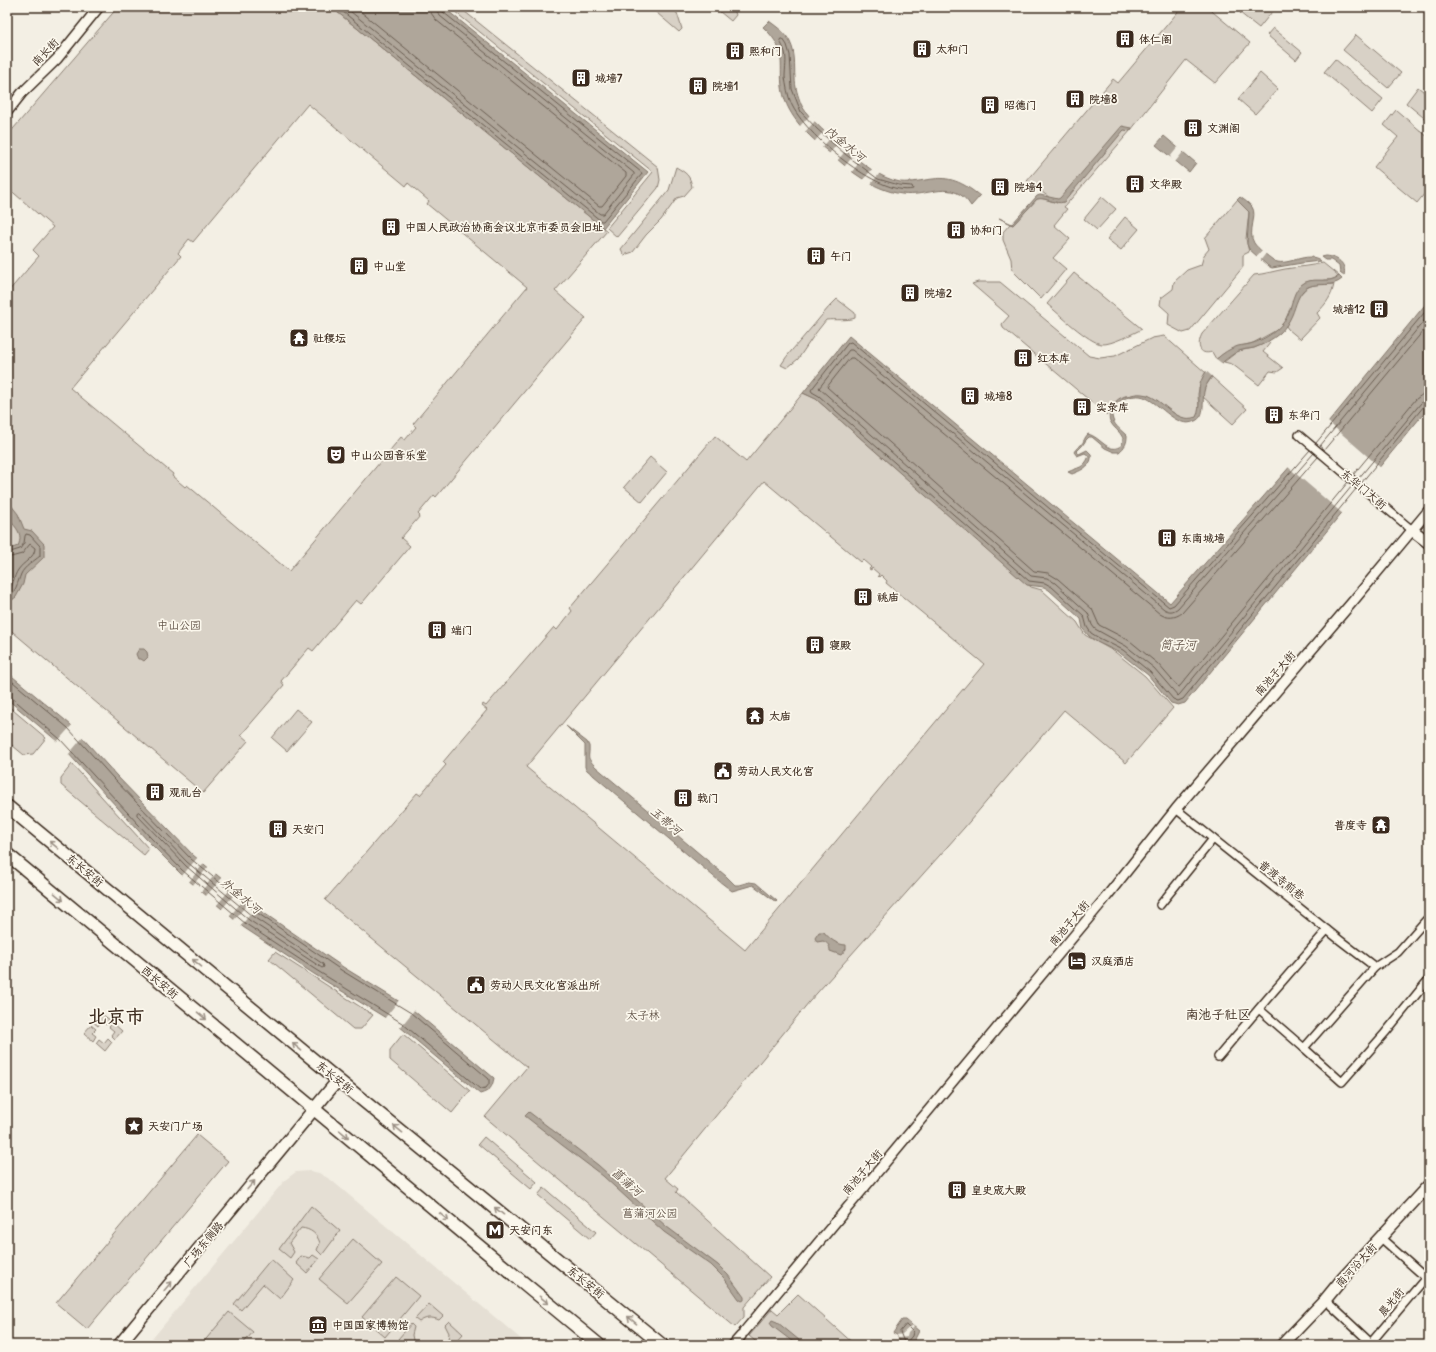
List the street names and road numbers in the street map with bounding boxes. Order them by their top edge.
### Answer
street label: 南长街 [29,34,62,69]
street label: 东华门大街 [1338,466,1390,513]
street label: 南池子大街 [1252,647,1299,698]
street label: 东长安街 [64,850,107,890]
street label: 普渡寺前巷 [1256,857,1308,903]
street label: 南池子大街 [1046,897,1093,949]
street label: 西长安街 [139,962,182,1002]
street label: 东长安街 [313,1058,357,1097]
street label: 南池子大街 [839,1146,886,1198]
street label: 广场东侧路 [180,1218,226,1270]
street label: 南河沿大街 [1332,1239,1380,1290]
street label: 东长安街 [564,1263,608,1302]
street label: 晨光街 [1375,1284,1408,1319]

